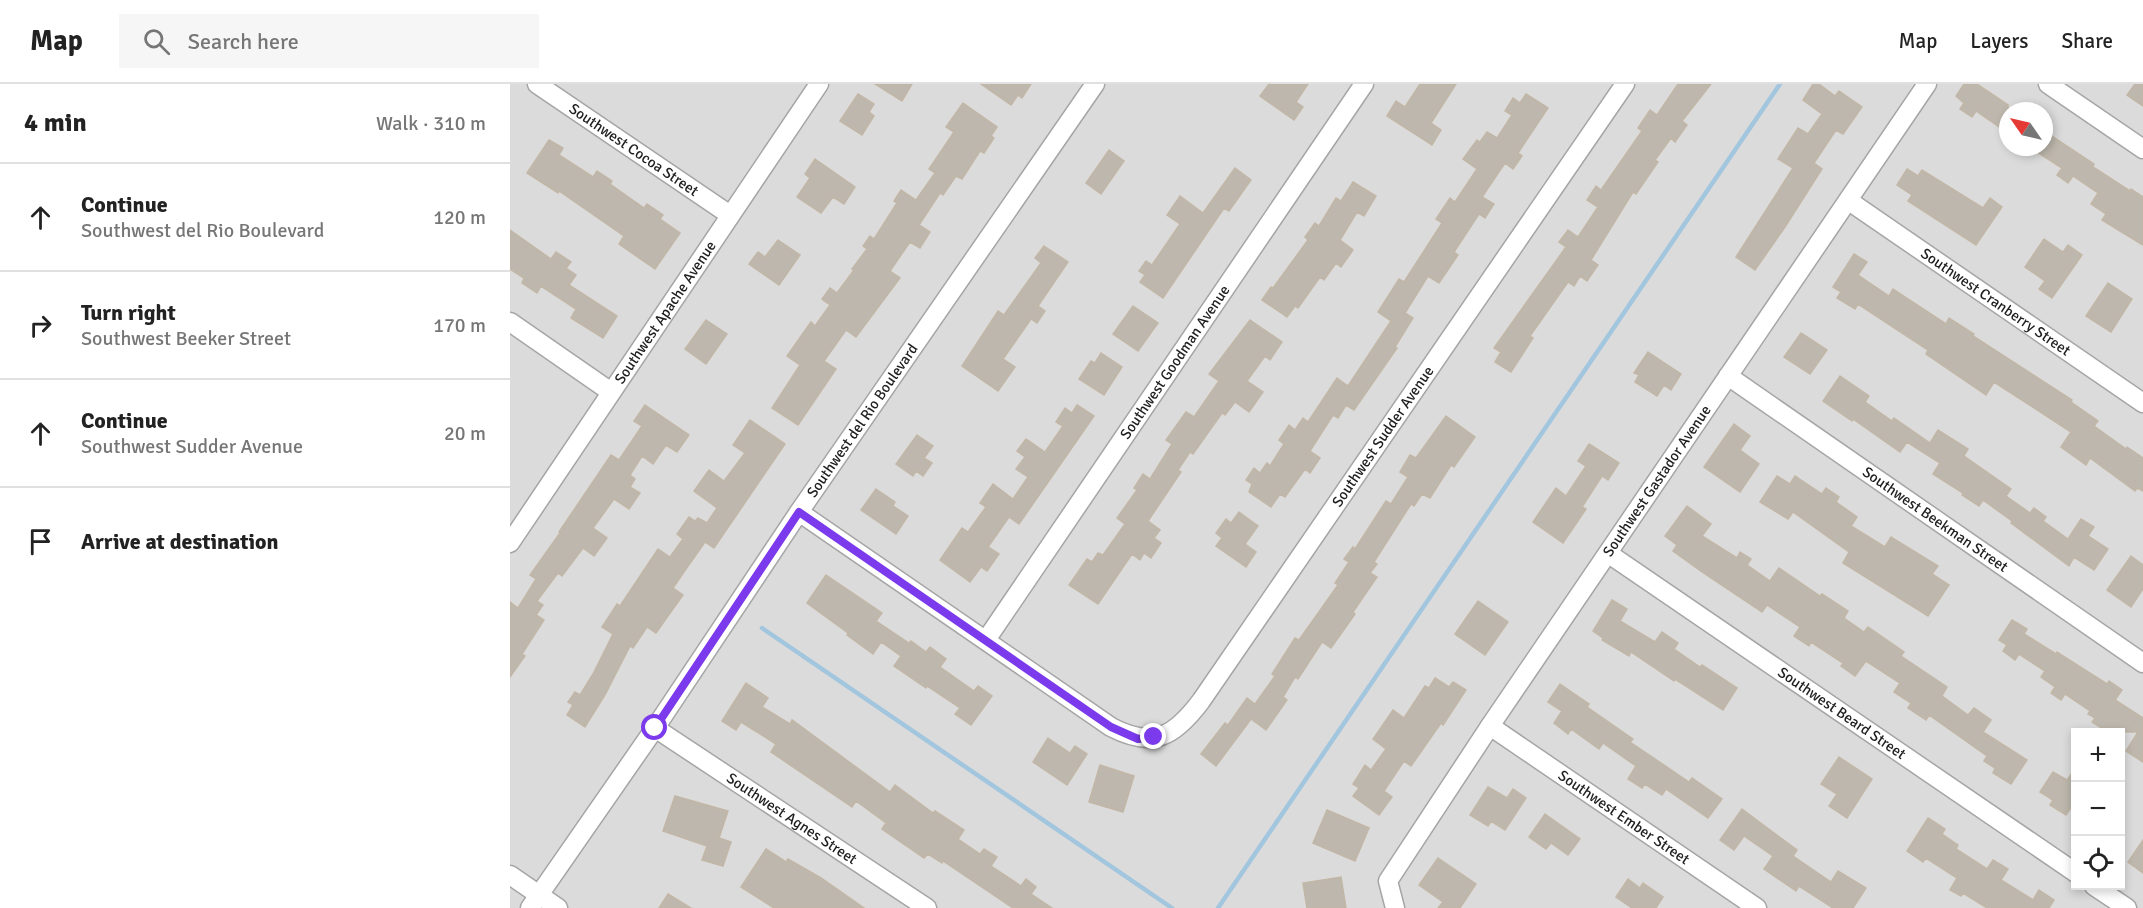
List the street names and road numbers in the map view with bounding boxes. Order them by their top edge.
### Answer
street label: Southwest Cocoa Street [566,99,702,200]
street label: Southwest Apache Avenue [611,237,720,387]
street label: Southwest Cranberry Street [1917,244,2074,359]
street label: Southwest Goodman Avenue [1116,282,1234,443]
street label: Southwest del Rio Boulevard [803,340,922,501]
street label: Southwest Sudder Avenue [1328,363,1437,510]
street label: Southwest Gastador Avenue [1599,402,1715,560]
street label: Southwest Beekman Street [1859,463,2011,576]
street label: Southwest Beard Street [1775,663,1909,763]
street label: Southwest Ember Street [1555,766,1693,868]
street label: Southwest Agnes Street [723,769,860,868]

